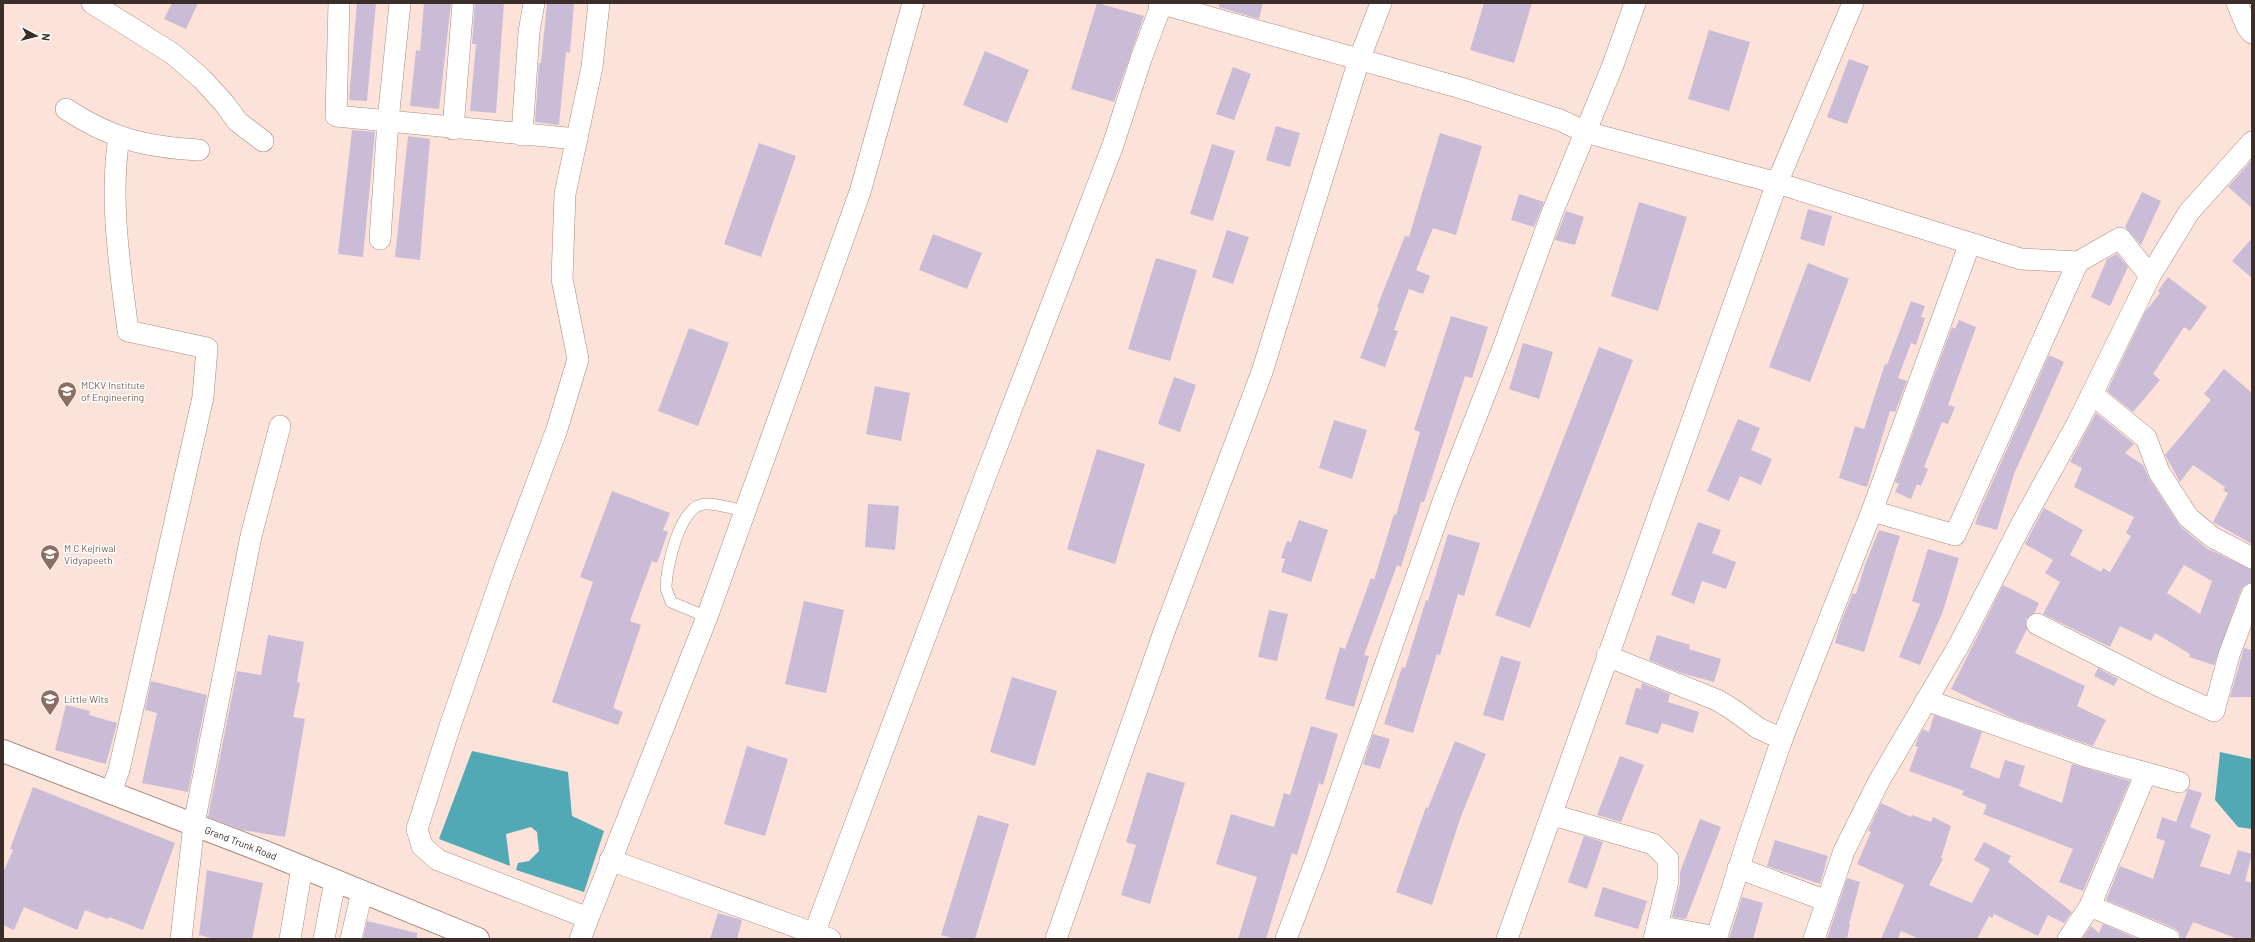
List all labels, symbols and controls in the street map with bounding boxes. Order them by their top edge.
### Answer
north arrow [16,16,56,56]
text: N [40,33,53,42]
place label: MCKV Institute of Engineering [81,379,145,403]
school or university icon: MCKV Institute of Engineering [56,380,78,408]
place label: M C Kejriwal Vidyapeeth [64,542,116,566]
school or university icon: M C Kejriwal Vidyapeeth [39,543,61,571]
school or university icon: Little Wits [39,688,61,716]
place label: Little Wits [64,693,109,705]
street label: Grand Trunk Road [203,823,279,862]

